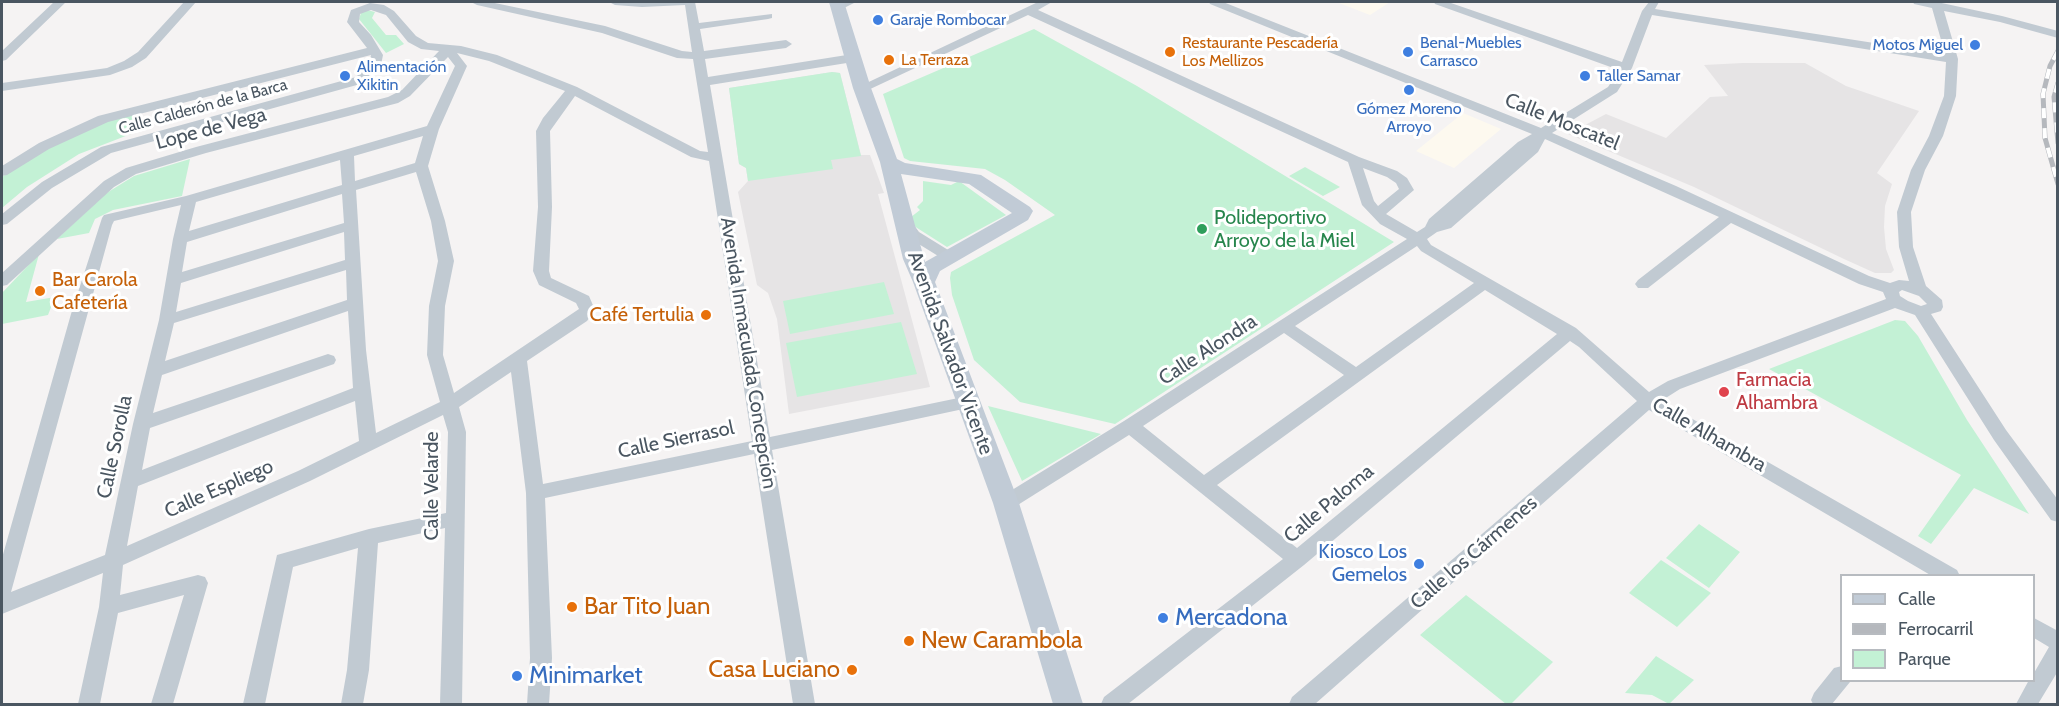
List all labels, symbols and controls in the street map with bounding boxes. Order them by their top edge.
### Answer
place label: Garaje Rombocar [890,10,1006,30]
marker: Garaje Rombocar [871,13,885,27]
place label: Restaurante Pescadería Los Mellizos [1182,33,1338,71]
place label: Benal-Muebles Carrasco [1420,33,1522,71]
place label: Motos Miguel [1873,35,1963,55]
marker: Motos Miguel [1968,38,1982,52]
marker: Restaurante Pescadería Los Mellizos [1163,45,1177,59]
marker: Benal-Muebles Carrasco [1401,45,1415,59]
place label: La Terraza [901,50,969,70]
marker: La Terraza [882,53,896,67]
place label: Alimentación Xikitin [357,57,446,95]
place label: Taller Samar [1597,66,1680,86]
marker: Alimentación Xikitin [338,69,352,83]
marker: Taller Samar [1578,69,1592,83]
street label: Calle Calderón de la Barca [116,75,290,139]
marker: Gómez Moreno Arroyo [1402,83,1416,97]
street label: Calle Moscatel [1501,88,1623,156]
place label: Gómez Moreno Arroyo [1356,99,1462,137]
street label: Lope de Vega [153,103,269,155]
place label: Polideportivo Arroyo de la Miel [1214,206,1355,253]
street label: Avenida Inmaculada Concepción [715,216,781,490]
marker: Polideportivo Arroyo de la Miel [1195,222,1209,236]
street label: Avenida Salvador Vicente [902,248,998,458]
place label: Bar Carola Cafetería [52,268,138,315]
marker: Bar Carola Cafetería [33,284,47,298]
place label: Café Tertulia [590,303,694,327]
marker: Café Tertulia [699,308,713,322]
street label: Calle Alondra [1155,309,1261,391]
place label: Farmacia Alhambra [1736,368,1818,415]
marker: Farmacia Alhambra [1717,385,1731,399]
street label: Calle Sorolla [92,393,138,501]
street label: Calle Alhambra [1648,393,1770,477]
street label: Calle Sierrasol [616,416,736,464]
street label: Calle Velarde [420,432,444,540]
street label: Calle Espliego [161,454,277,524]
street label: Calle Paloma [1279,460,1379,548]
street label: Calle los Cármenes [1406,491,1542,615]
place label: Kiosco Los Gemelos [1318,540,1407,587]
marker: Kiosco Los Gemelos [1412,557,1426,571]
legend [1840,574,2035,682]
text: Calle [1898,588,1935,610]
place label: Bar Tito Juan [584,593,710,621]
marker: Bar Tito Juan [565,600,579,614]
place label: Mercadona [1175,604,1288,632]
marker: Mercadona [1156,611,1170,625]
text: Ferrocarril [1898,618,1973,640]
place label: New Carambola [921,627,1083,655]
marker: New Carambola [902,634,916,648]
text: Parque [1898,648,1951,670]
place label: Casa Luciano [708,656,840,684]
place label: Minimarket [529,662,643,690]
marker: Casa Luciano [845,663,859,677]
marker: Minimarket [510,669,524,683]

